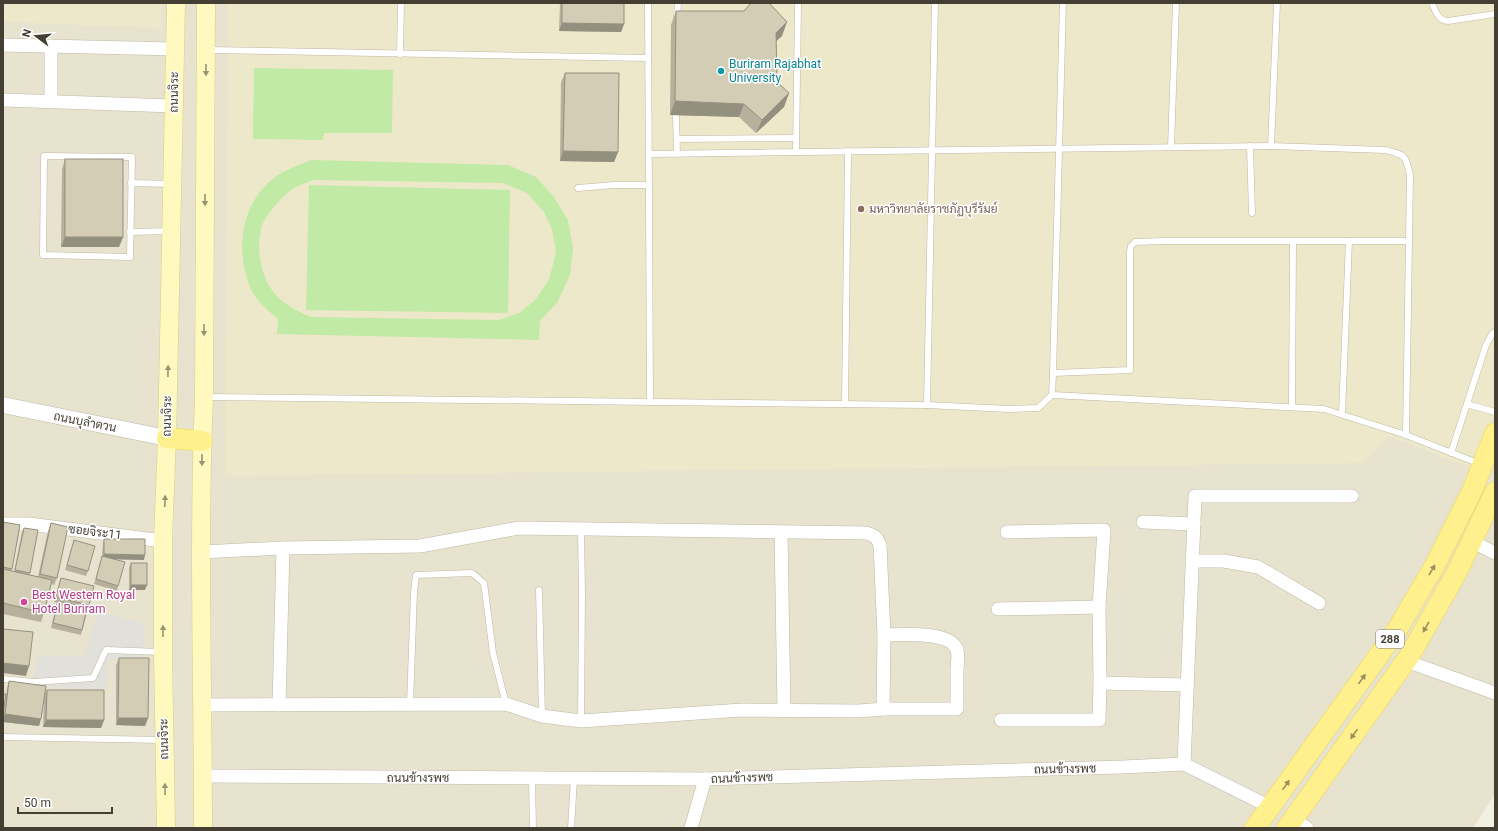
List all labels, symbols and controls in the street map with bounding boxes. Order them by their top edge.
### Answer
north arrow [16,16,56,56]
text: N [20,28,34,39]
place label: Buriram Rajabhat University [729,57,821,85]
one-way arrow [203,64,209,77]
marker: Buriram Rajabhat University [716,66,726,76]
street label: ถนนจิระ [167,71,181,113]
one-way arrow [202,194,208,207]
place label: มหาวิทยาลัยราชภัฏบุรีรัมย์ [869,201,998,218]
marker: มหาวิทยาลัยราชภัฏบุรีรัมย์ [856,204,866,214]
one-way arrow [201,324,207,337]
one-way arrow [165,364,171,377]
street label: ถนนจิระ [160,395,174,437]
street label: ถนนบุลำดวน [52,409,118,437]
one-way arrow [199,454,205,467]
one-way arrow [161,495,168,507]
street label: ซอยจิระ11 [68,522,122,542]
one-way arrow [1429,564,1436,576]
place label: Best Western Royal Hotel Buriram [32,588,135,616]
marker: Best Western Royal Hotel Buriram [19,597,29,607]
one-way arrow [1423,621,1430,632]
one-way arrow [160,624,166,637]
road number: 288 [1376,630,1404,648]
one-way arrow [1358,674,1366,684]
street label: ถนนจิระ [157,718,171,760]
one-way arrow [1350,729,1358,740]
street label: ถนนข้างรพช [1034,761,1096,777]
street label: ถนนข้างรพช [711,770,773,786]
street label: ถนนข้างรพช [387,771,449,785]
one-way arrow [1282,779,1290,790]
one-way arrow [162,782,168,795]
scale bar [18,789,112,815]
text: 50 m [24,796,51,810]

